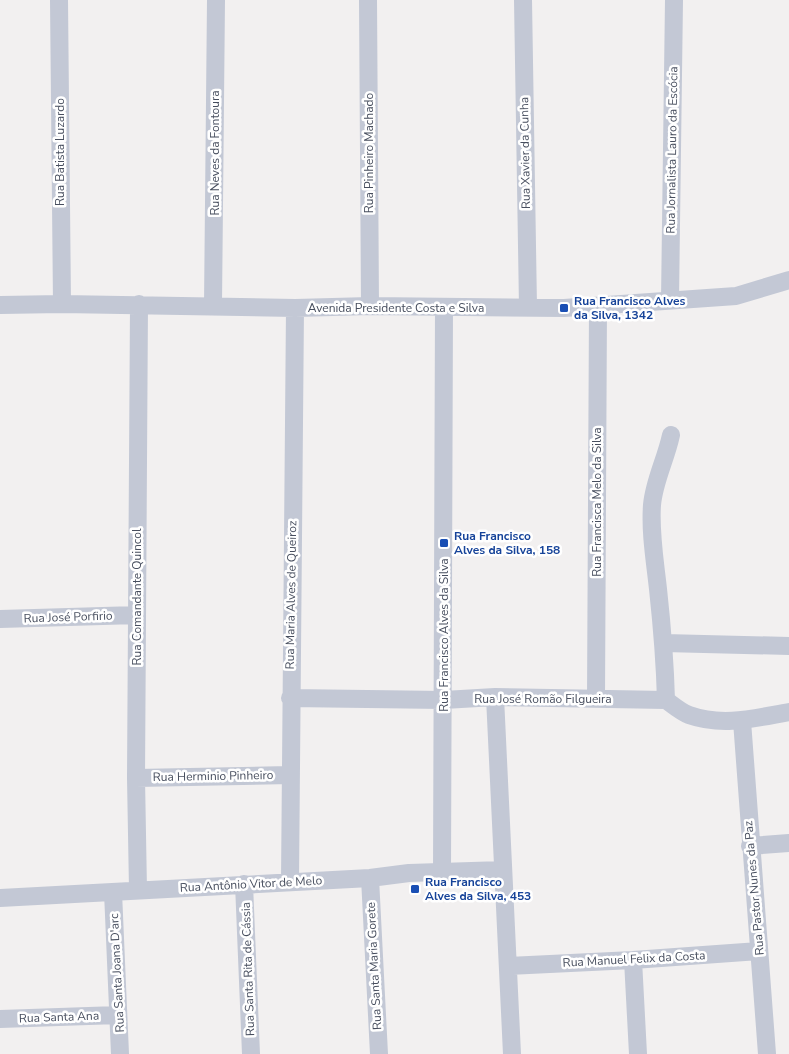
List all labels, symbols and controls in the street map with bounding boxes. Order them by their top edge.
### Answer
street label: Rua Jornalista Lauro da Escócia [663,66,681,234]
street label: Rua Neves da Fontoura [207,90,223,216]
street label: Rua Pinheiro Machado [361,92,377,213]
street label: Rua Xavier da Cunha [516,97,534,209]
street label: Rua Batista Luzardo [52,98,68,206]
place label: Rua Francisco Alves da Silva, 1342 [574,293,685,323]
street label: Avenida Presidente Costa e Silva [308,300,484,316]
marker: Rua Francisco Alves da Silva, 1342 [558,302,570,314]
street label: Rua Francisca Melo da Silva [589,427,605,577]
street label: Rua Maria Alves de Queiroz [282,520,300,670]
street label: Rua Comandante Quincol [129,528,145,665]
place label: Rua Francisco Alves da Silva, 158 [454,528,560,558]
marker: Rua Francisco Alves da Silva, 158 [438,537,450,549]
street label: Rua Francisco Alves da Silva [436,558,452,712]
street label: Rua José Porfirio [23,607,113,627]
street label: Rua José Romão Filgueira [474,691,612,707]
street label: Rua Herminio Pinheiro [153,767,274,785]
street label: Rua Pastor Nunes da Paz [740,820,768,956]
street label: Rua Antônio Vitor de Melo [179,872,323,896]
place label: Rua Francisco Alves da Silva, 453 [425,874,531,904]
marker: Rua Francisco Alves da Silva, 453 [409,883,421,895]
street label: Rua Santa Rita de Cássia [238,902,258,1036]
street label: Rua Santa Maria Gorete [363,902,385,1030]
street label: Rua Santa Joana D'arc [106,913,128,1033]
street label: Rua Manuel Felix da Costa [562,947,706,971]
street label: Rua Santa Ana [19,1008,99,1026]

